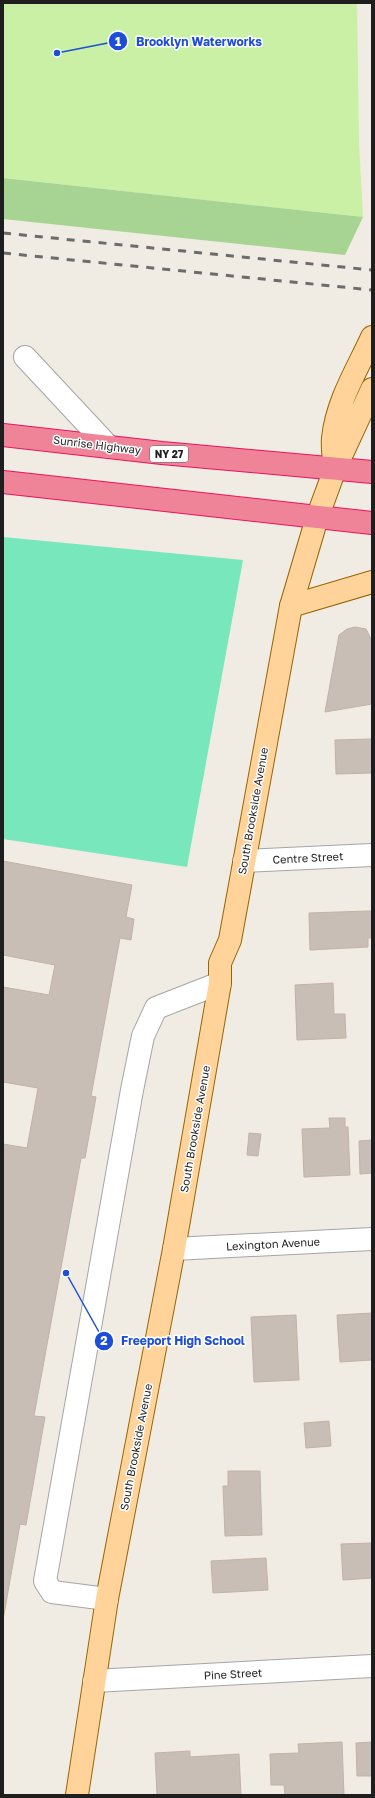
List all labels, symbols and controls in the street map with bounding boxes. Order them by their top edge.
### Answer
callout: Brooklyn Waterworks [108,29,270,53]
text: 1 [115,34,121,49]
text: Brooklyn Waterworks [136,34,262,49]
street label: Sunrise Highway [52,433,142,456]
road number: NY 27 [150,446,188,462]
street label: South Brookside Avenue [235,746,270,875]
street label: Centre Street [272,849,344,866]
street label: South Brookside Avenue [177,1064,212,1193]
street label: Lexington Avenue [226,1235,320,1252]
callout: Freeport High School [94,1329,253,1353]
text: 2 [100,1333,108,1348]
text: Freeport High School [121,1333,245,1348]
street label: South Brookside Avenue [117,1383,154,1511]
street label: Pine Street [203,1665,263,1682]

